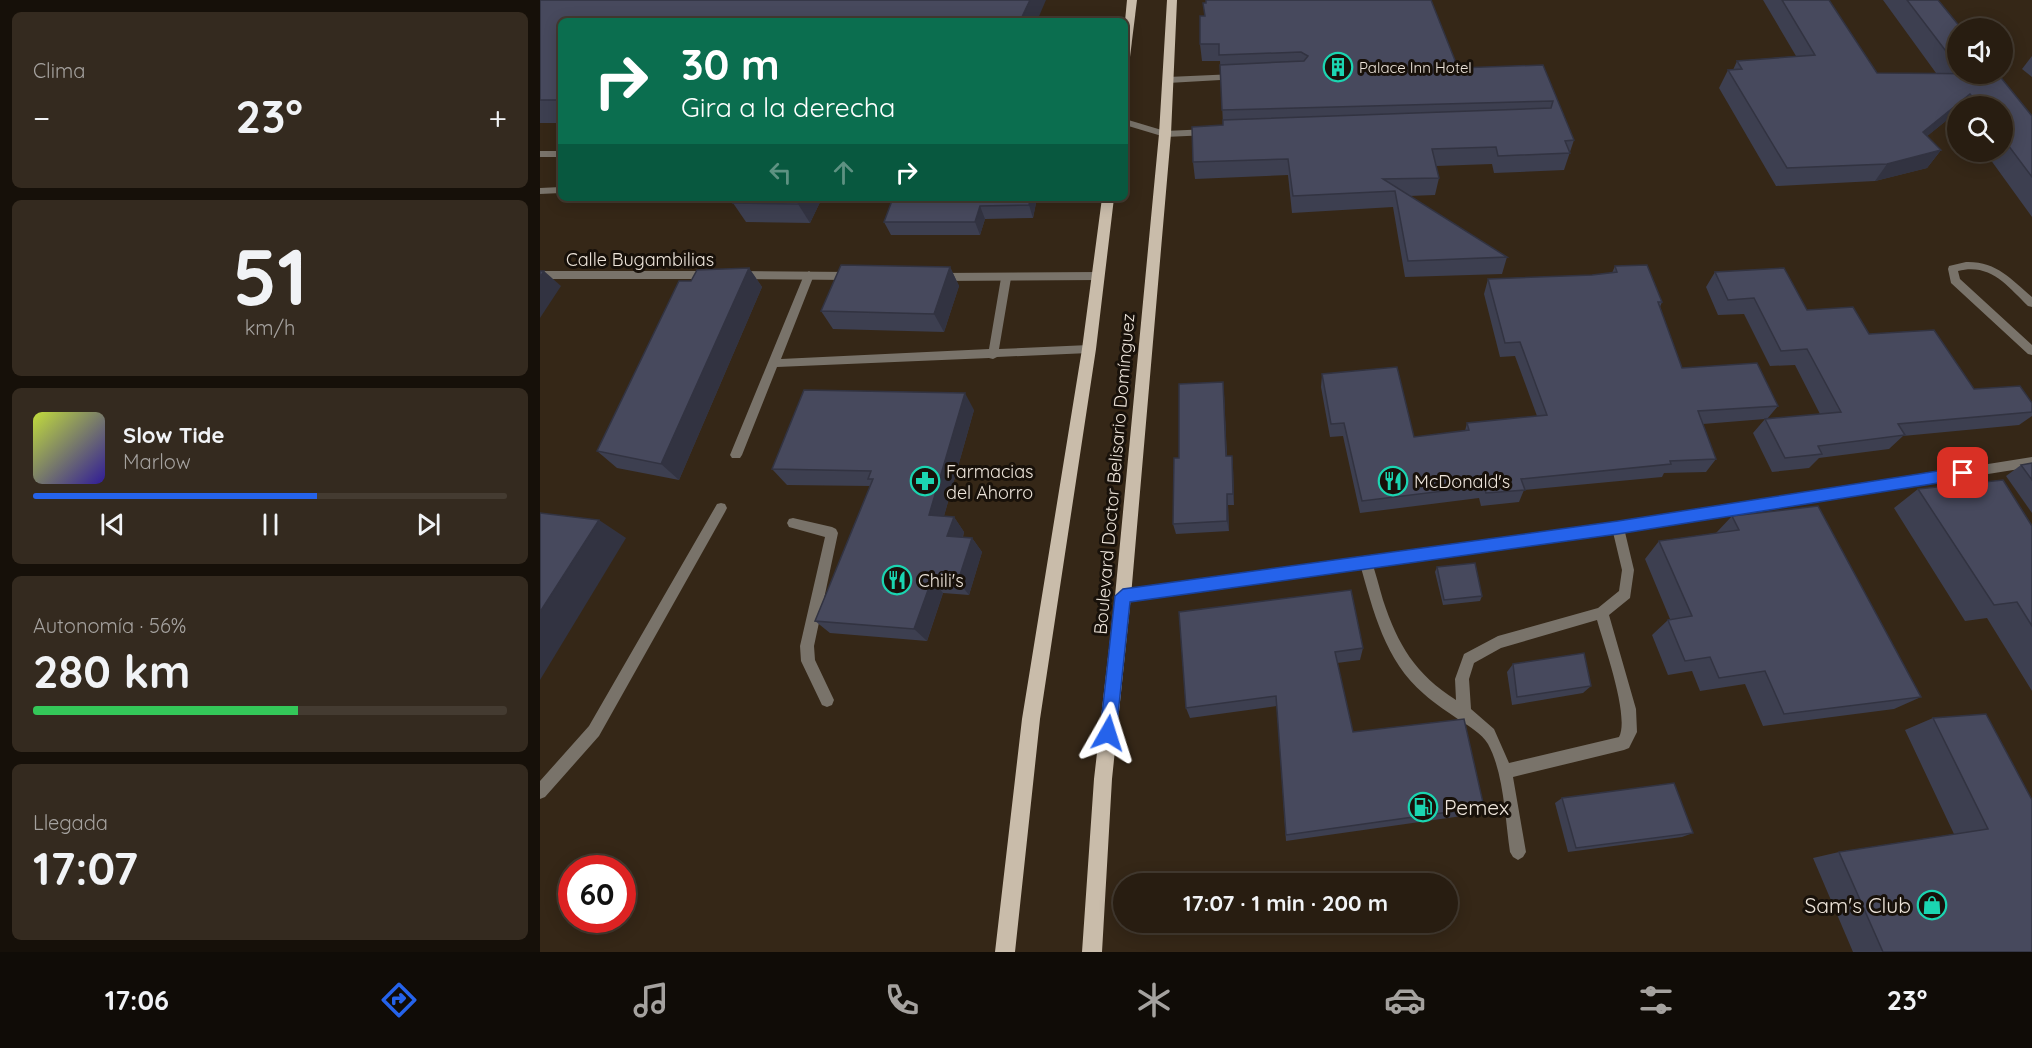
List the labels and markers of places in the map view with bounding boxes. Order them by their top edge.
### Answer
building icon: Palace Inn Hotel [1322,51,1354,83]
place label: Palace Inn Hotel [1359,58,1472,77]
pin [1937,447,1988,498]
place label: Farmacias del Ahorro [946,460,1034,504]
pharmacy icon: Farmacias del Ahorro [909,465,941,497]
restaurant icon: McDonald's [1377,465,1409,497]
place label: McDonald's [1414,470,1510,493]
restaurant icon: Chili's [881,564,913,596]
place label: Chili's [918,569,964,592]
fuel station icon: Pemex [1407,791,1439,823]
place label: Pemex [1444,794,1509,820]
shop icon: Sam's Club [1916,889,1948,921]
place label: Sam's Club [1805,892,1911,918]

